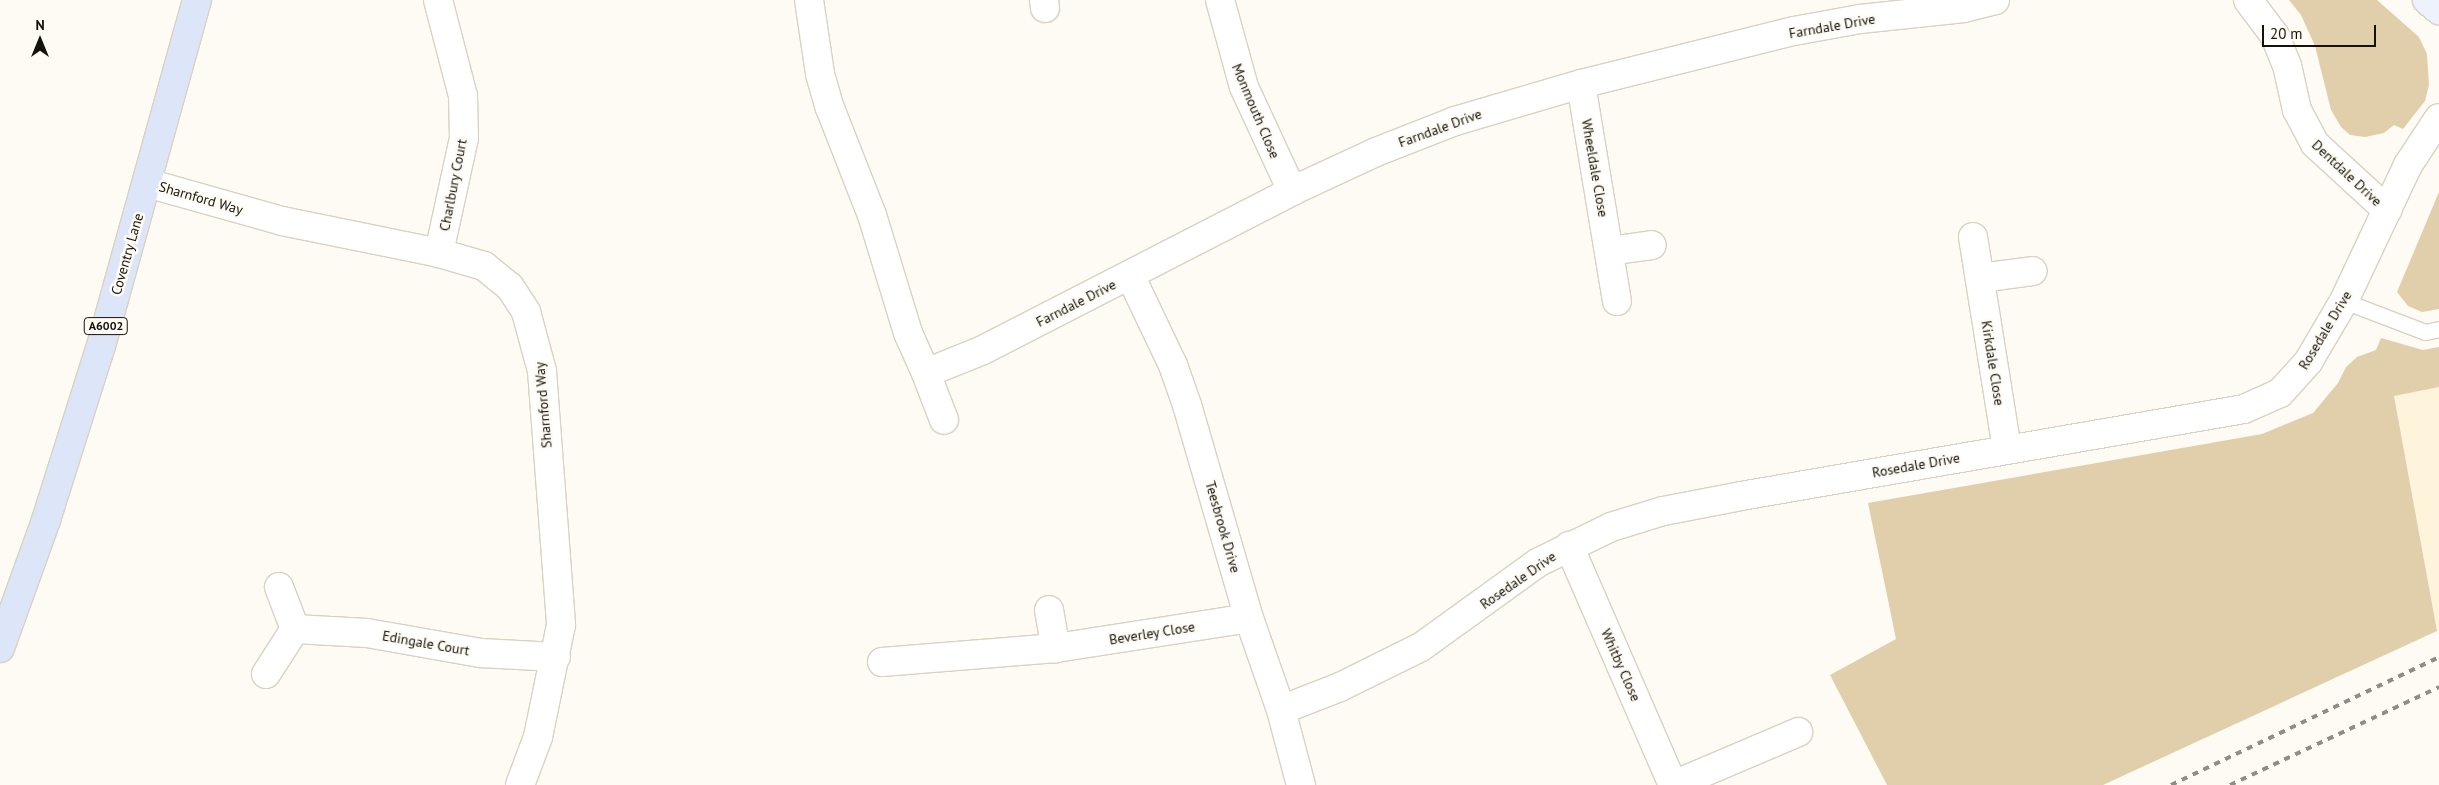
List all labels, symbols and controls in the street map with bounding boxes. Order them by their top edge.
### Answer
street label: Farndale Drive [1788,10,1876,42]
north arrow [15,15,65,65]
scale bar [2264,15,2378,47]
text: N [35,16,45,34]
text: 20 m [2270,24,2303,43]
street label: Monmouth Close [1228,61,1284,161]
street label: Farndale Drive [1396,105,1484,151]
street label: Wheeldale Close [1578,118,1612,218]
street label: Dentdale Drive [2309,136,2385,210]
street label: Charlbury Court [436,137,470,233]
street label: Sharnford Way [157,178,245,218]
street label: Coventry Lane [107,211,147,297]
street label: Farndale Drive [1033,276,1119,330]
street label: Rosedale Drive [2295,288,2355,372]
road number: A6002 [84,316,128,336]
street label: Kirkdale Close [1978,319,2008,407]
street label: Sharnford Way [531,361,555,449]
street label: Rosedale Drive [1871,449,1961,481]
street label: Teesbrook Drive [1202,479,1244,575]
street label: Rosedale Drive [1477,548,1559,612]
street label: Beverley Close [1108,618,1196,648]
street label: Whitby Close [1597,626,1645,704]
street label: Edingale Court [381,627,471,659]

